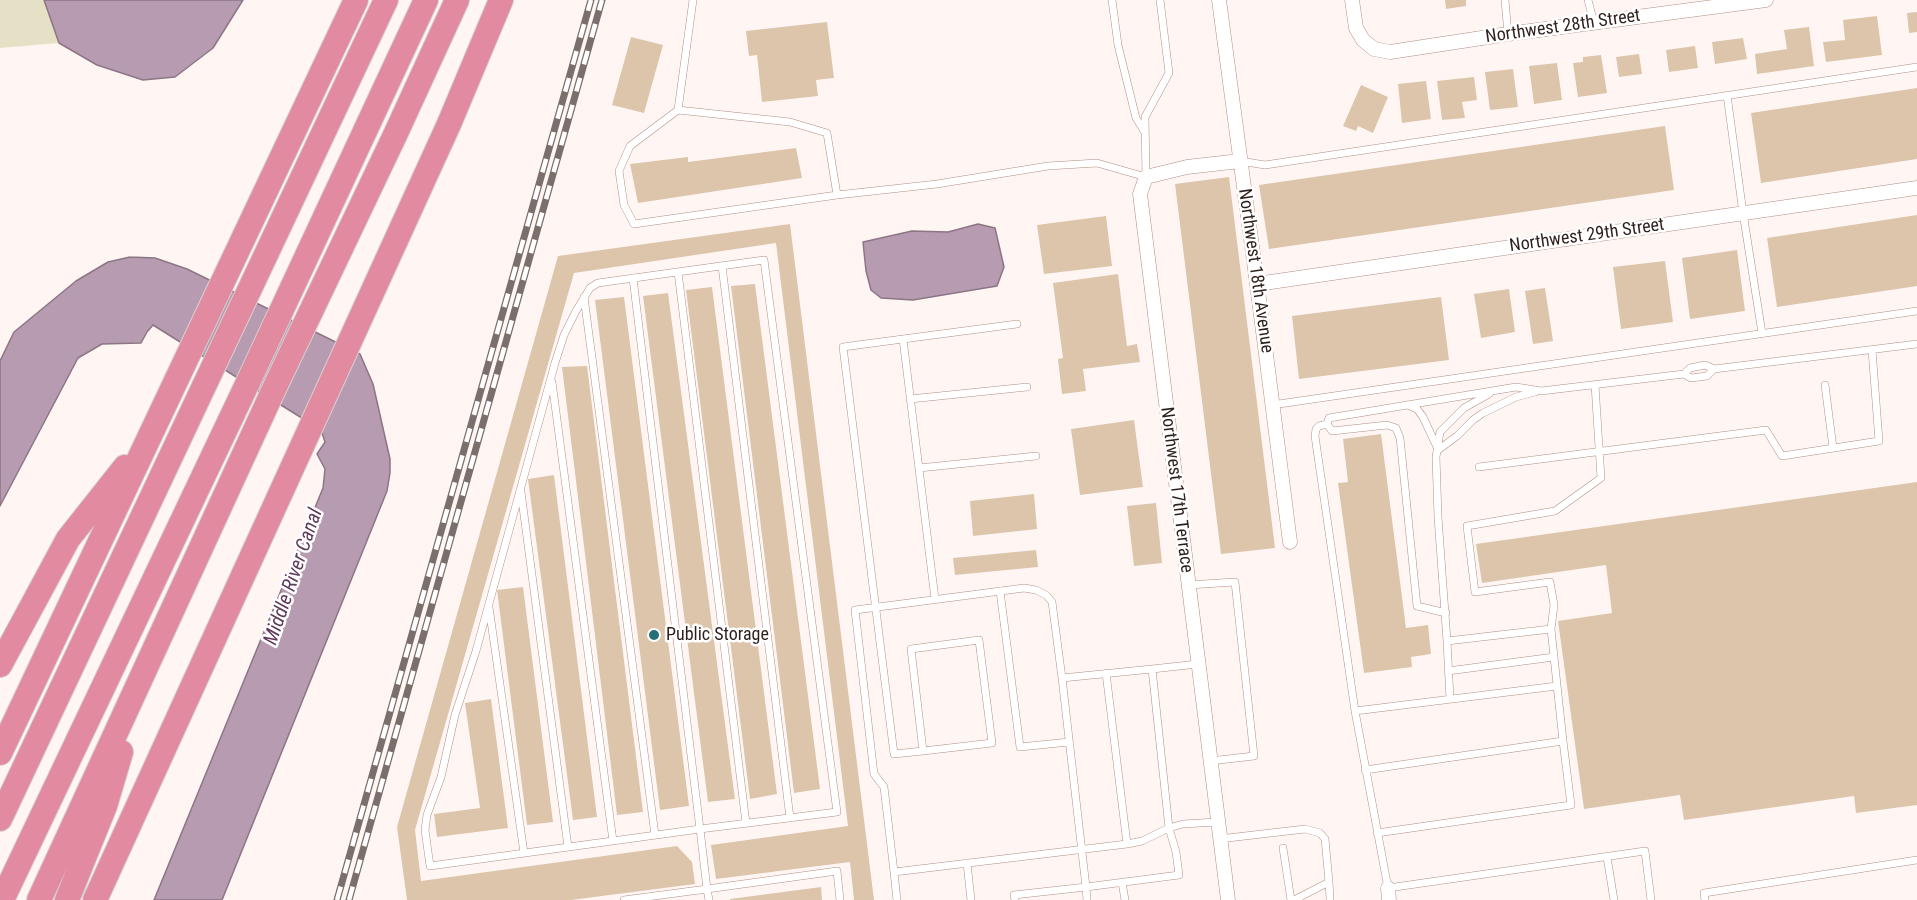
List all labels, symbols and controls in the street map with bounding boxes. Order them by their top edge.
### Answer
street label: Northwest 28th Street [1484,5,1642,49]
street label: Northwest 18th Avenue [1233,187,1277,355]
street label: Northwest 29th Street [1508,214,1666,258]
street label: Northwest 17th Terrace [1155,406,1197,574]
water label: Middle River Canal [259,506,329,648]
place label: Public Storage [666,624,769,646]
marker: Public Storage [647,628,661,642]

